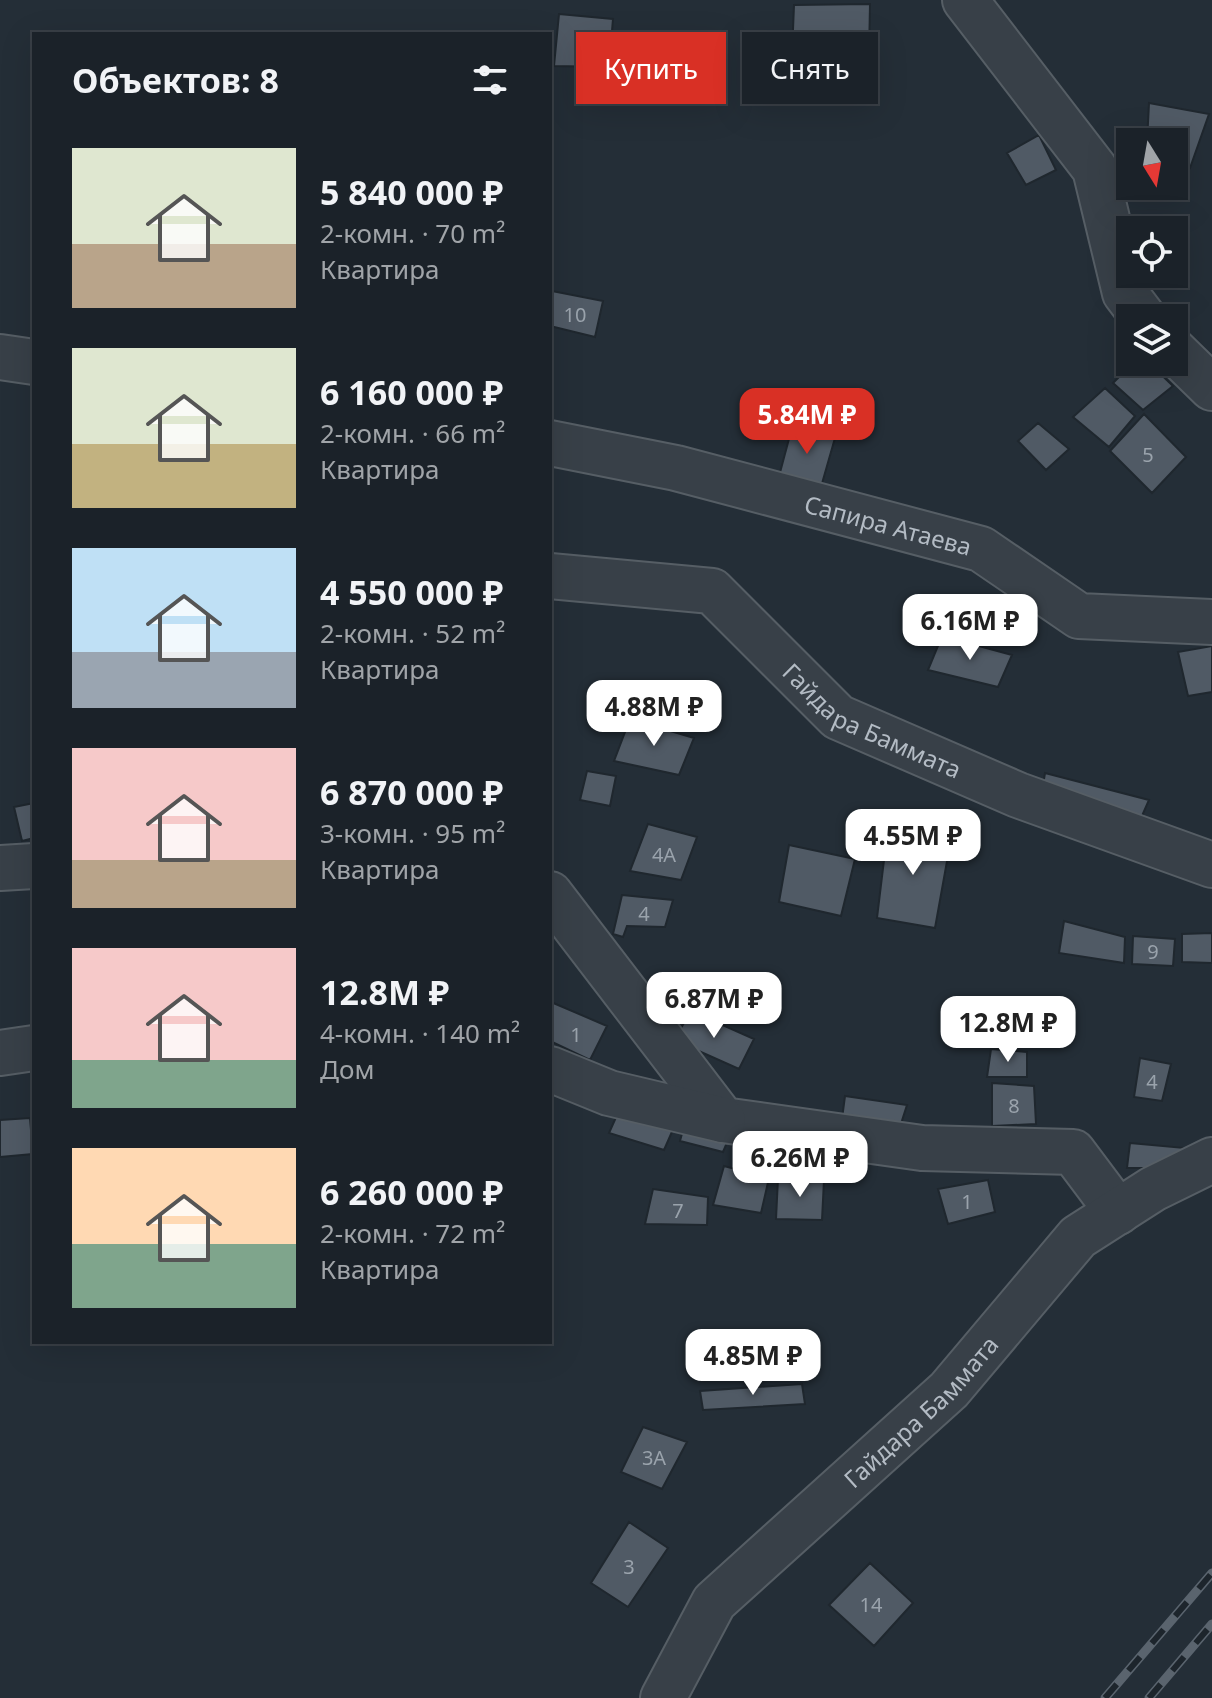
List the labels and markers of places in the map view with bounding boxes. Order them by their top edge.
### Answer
pin: 5.84M ₽ [733,388,881,456]
pin: 6.16M ₽ [896,594,1044,662]
pin: 4.88M ₽ [580,680,728,748]
pin: 4.55M ₽ [839,809,987,877]
pin: 6.87M ₽ [640,972,788,1040]
pin: 12.8M ₽ [934,996,1082,1064]
pin: 6.26M ₽ [726,1131,874,1199]
pin: 4.85M ₽ [679,1329,827,1397]

